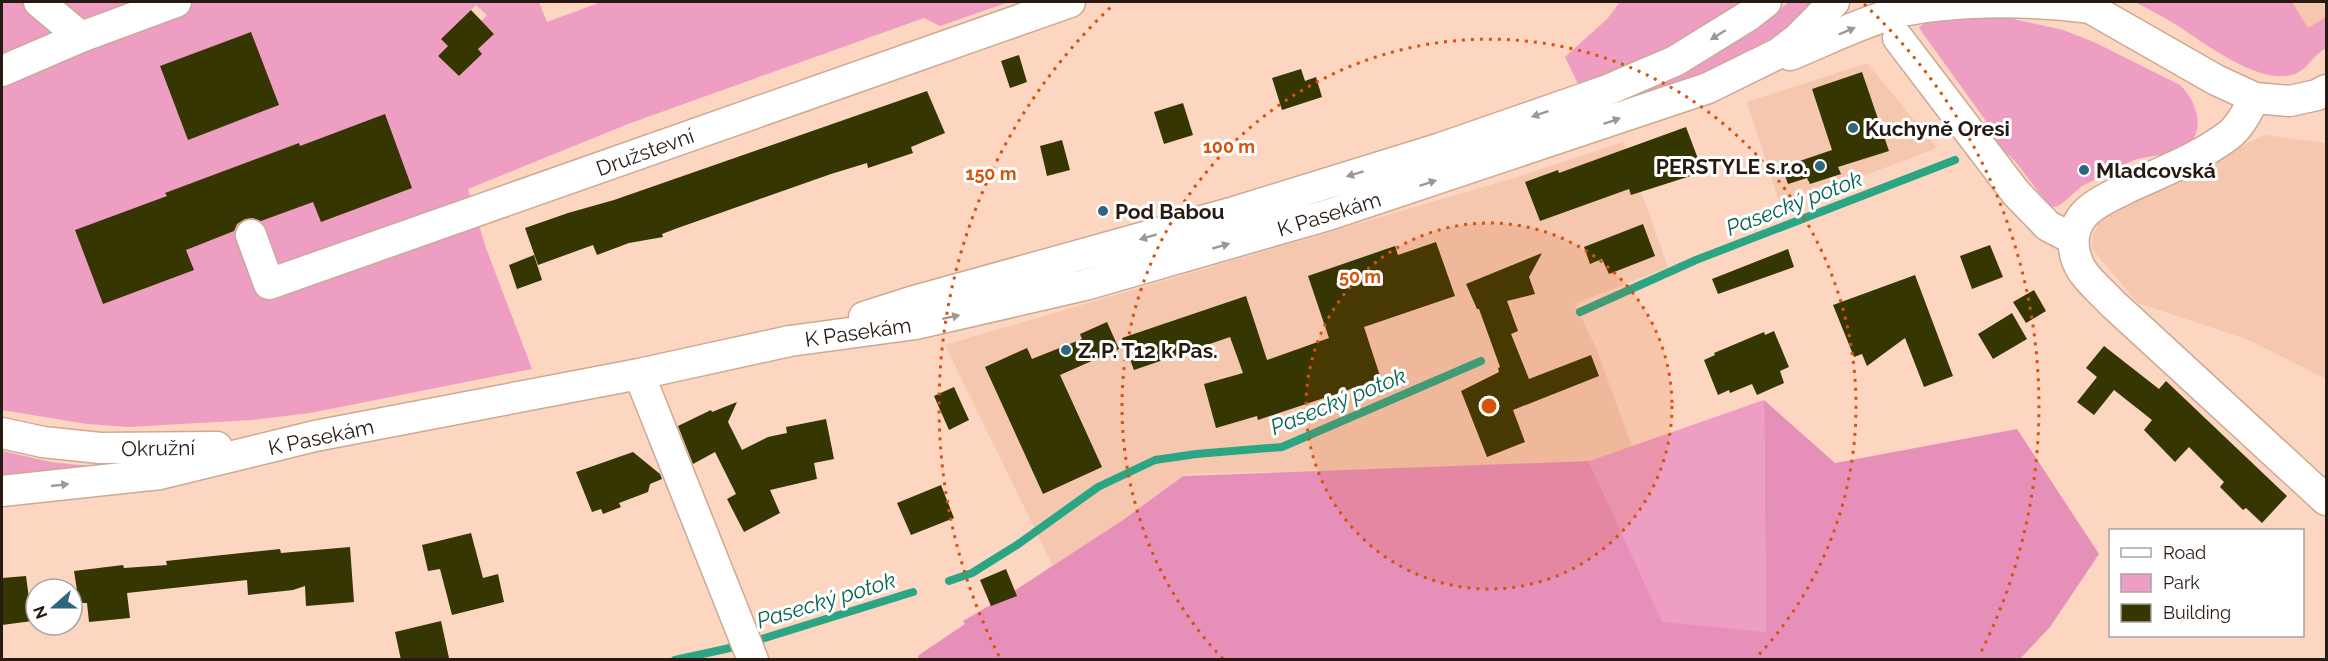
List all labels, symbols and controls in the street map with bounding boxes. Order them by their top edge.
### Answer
one-way arrow [1838,26,1856,35]
one-way arrow [1710,29,1726,40]
one-way arrow [1531,109,1549,119]
one-way arrow [1603,115,1621,125]
place label: Kuchyně Oresi [1865,116,2010,141]
marker: Kuchyně Oresi [1846,121,1860,135]
street label: Družstevní [593,123,698,181]
text: 100 m [1203,136,1255,157]
place label: PERSTYLE s.r.o. [1656,154,1808,179]
place label: Mladcovská [2096,158,2216,183]
marker: PERSTYLE s.r.o. [1813,159,1827,173]
text: 150 m [966,163,1017,184]
marker: Mladcovská [2077,163,2091,177]
water label: Pasecký potok [1722,165,1866,241]
one-way arrow [1346,170,1364,179]
one-way arrow [1419,178,1437,187]
street label: K Pasekám [1274,186,1384,242]
place label: Pod Babou [1115,199,1225,224]
marker: Pod Babou [1096,204,1110,218]
one-way arrow [1139,233,1157,242]
one-way arrow [1212,241,1230,251]
text: 50 m [1339,266,1381,287]
one-way arrow [942,311,960,321]
street label: K Pasekám [803,312,913,352]
place label: Z. P. T12 k Pas. [1078,338,1218,363]
marker: Z. P. T12 k Pas. [1059,343,1073,357]
water label: Pasecký potok [1266,362,1410,440]
centre of rings [1479,396,1499,416]
street label: K Pasekám [266,414,376,460]
street label: Okružní [121,435,196,461]
one-way arrow [50,480,69,490]
legend [2109,529,2304,637]
text: Road [2163,542,2206,563]
water label: Pasecký potok [753,566,899,633]
text: Park [2163,572,2200,593]
north arrow [24,577,84,637]
text: Building [2163,602,2231,623]
text: N [29,603,52,621]

